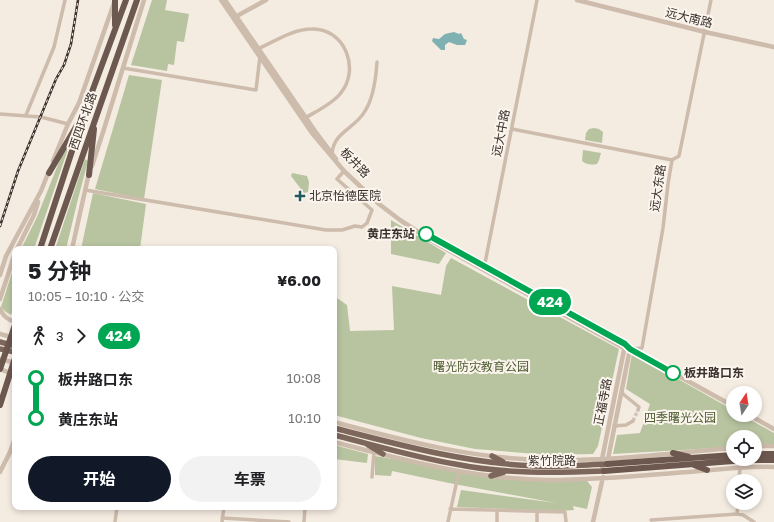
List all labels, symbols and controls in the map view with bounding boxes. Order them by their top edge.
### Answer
street label: 远大南路 [664,4,714,31]
street label: 西四环北路 [66,90,99,152]
street label: 远大中路 [489,108,512,158]
street label: 板井路 [337,144,373,181]
street label: 远大东路 [647,163,668,213]
place label: 北京怡德医院 [309,188,381,203]
marker: 北京怡德医院 [294,190,306,202]
place label: 黄庄东站 [367,226,415,241]
marker: 黄庄东站 [418,226,434,242]
text: 5 分钟 [28,257,91,284]
text: ¥6.00 [277,271,321,289]
text: 10:05 – 10:10 · 公交 [28,288,144,304]
line badge: 424 [527,289,573,315]
text: 424 [537,293,563,310]
icon: walk [28,325,50,347]
icon: forward [70,325,92,347]
text: 424 [106,327,132,344]
text: 3 [56,328,64,344]
park label: 曙光防灾教育公园 [433,359,529,374]
marker: 板井路口东 [665,365,681,381]
place label: 板井路口东 [684,365,744,380]
text: 板井路口东 [58,370,133,388]
text: 10:08 [287,370,321,386]
street label: 正福寺路 [591,377,614,427]
north arrow [726,386,762,422]
map controls [726,386,762,510]
text: 黄庄东站 [58,410,118,428]
text: 10:10 [288,410,321,426]
park label: 四季曙光公园 [644,410,716,425]
button: locate [726,430,762,466]
street label: 紫竹院路 [528,453,576,468]
button: 开始 [28,456,171,502]
button: 车票 [179,456,321,502]
button: layers [726,474,762,510]

